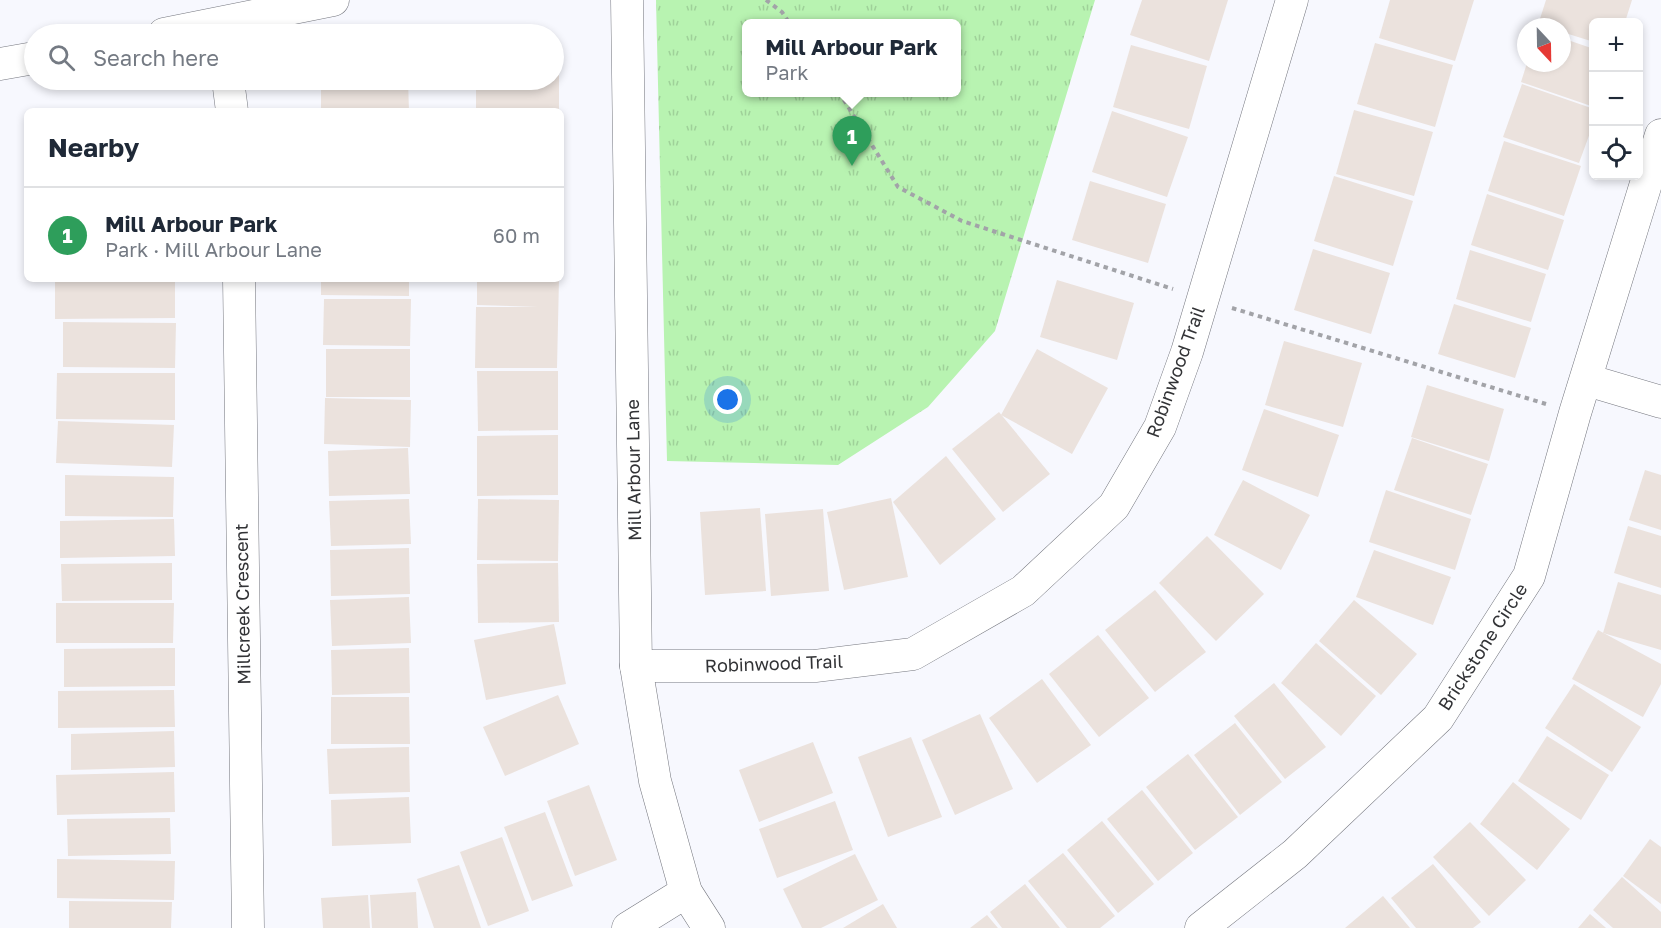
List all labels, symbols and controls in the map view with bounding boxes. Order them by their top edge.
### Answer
north arrow [1517,18,1571,72]
map controls [1589,18,1643,180]
button: + [1589,18,1643,72]
popup [742,19,961,97]
search box [24,24,564,90]
text: Mill Arbour Park [765,33,938,60]
icon: search [45,41,78,74]
text: Search here [93,44,219,71]
text: Park [765,60,809,84]
button: − [1589,72,1643,126]
pin: 1 [832,116,872,166]
button: locate [1589,126,1643,180]
text: Nearby [48,132,139,163]
text: Mill Arbour Park [105,210,277,237]
text: 1 [62,223,73,247]
text: 60 m [493,223,540,247]
text: Park · Mill Arbour Lane [105,237,322,261]
street label: Robinwood Trail [1141,303,1209,440]
your location [713,385,742,414]
street label: Mill Arbour Lane [621,399,645,541]
street label: Millcreek Crescent [230,523,254,685]
street label: Brickstone Circle [1433,579,1531,714]
street label: Robinwood Trail [704,650,844,676]

